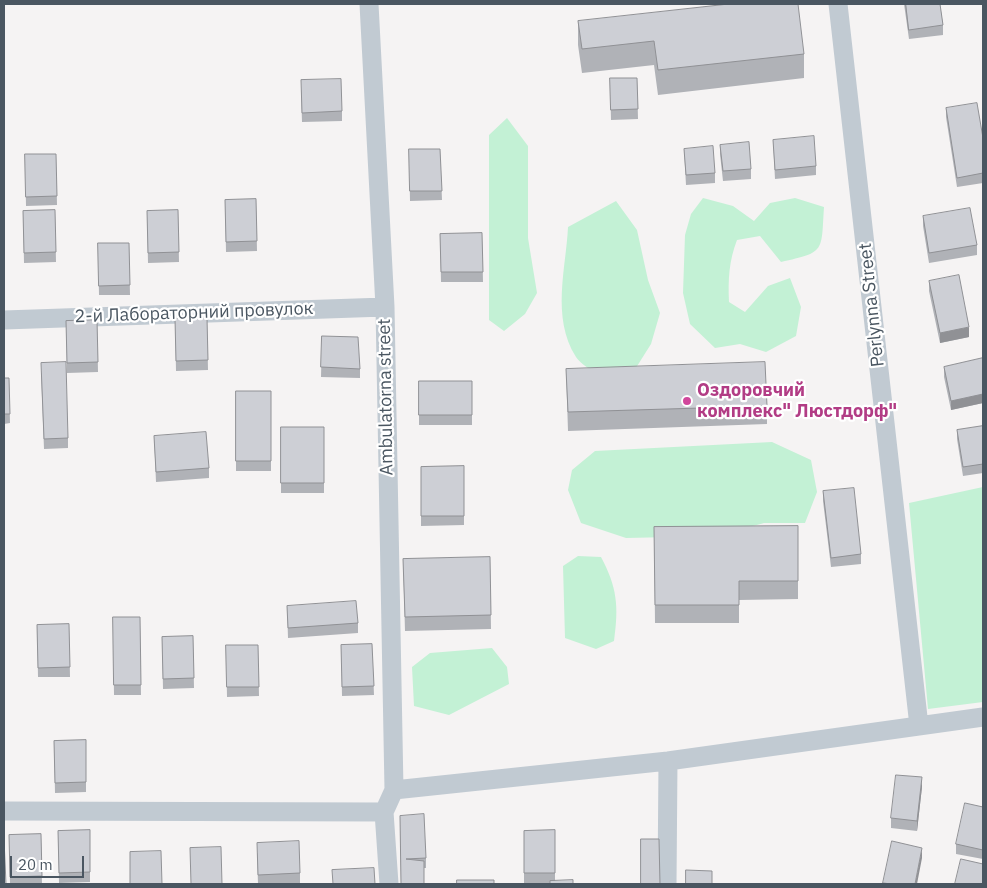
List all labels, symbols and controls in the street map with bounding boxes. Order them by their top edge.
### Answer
street label: Perlynna Street [855,242,889,368]
street label: 2-й Лабораторний провулок [74,298,314,328]
street label: Ambulatorna street [374,318,398,476]
place label: Оздоровчий комплекс" Люстдорф" [697,380,897,422]
marker: Оздоровчий комплекс" Люстдорф" [681,395,693,407]
scale bar [12,846,86,878]
text: 20 m [18,855,53,874]

